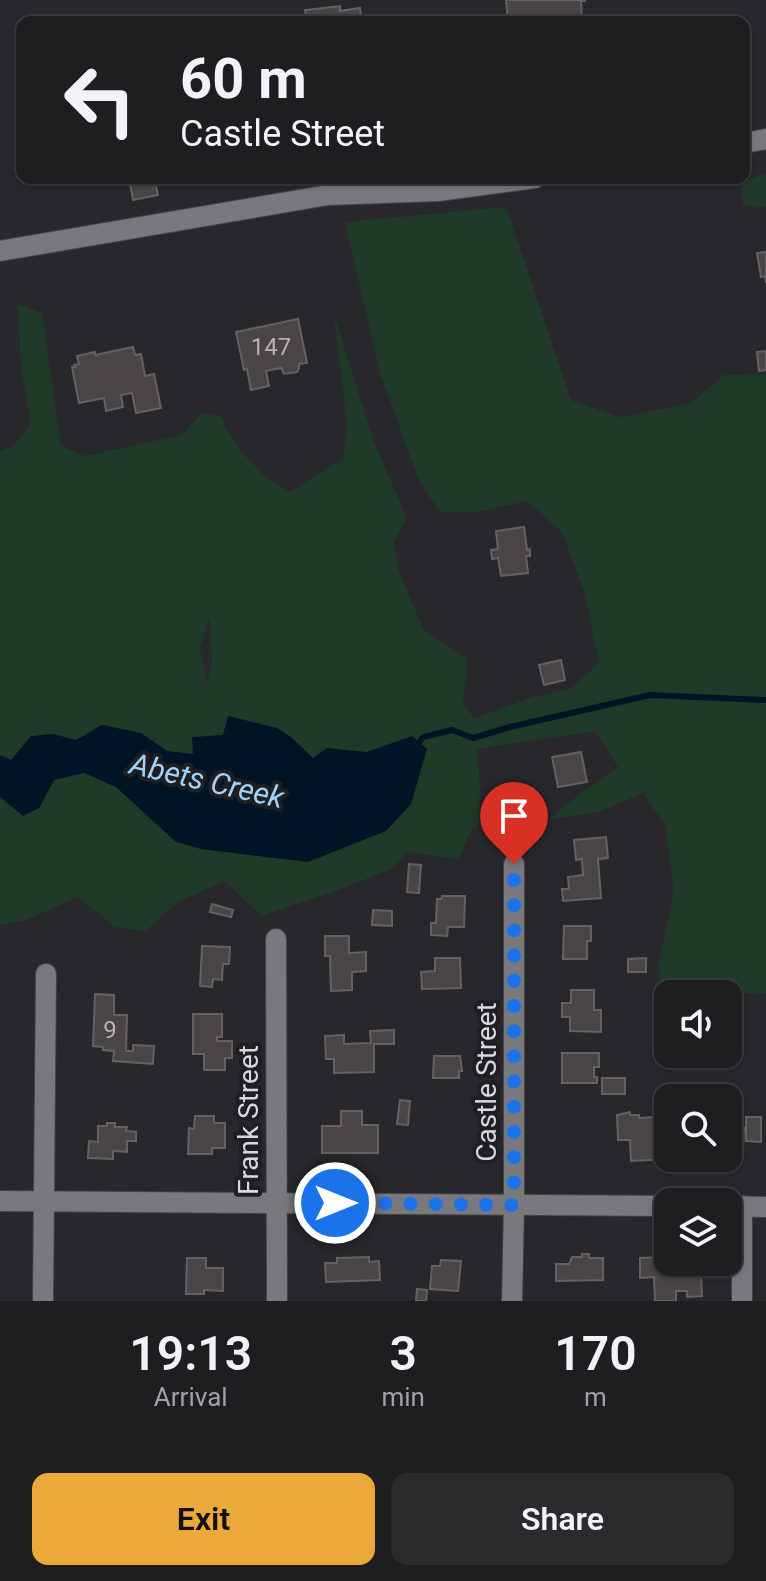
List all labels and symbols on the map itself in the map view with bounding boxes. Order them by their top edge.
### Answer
house number: 147 [251,333,291,361]
water label: Abets Creek [125,745,289,815]
pin [480,782,548,864]
street label: Castle Street [470,1002,503,1162]
house number: 9 [103,1016,117,1044]
street label: Frank Street [232,1045,265,1195]
position arrow [293,1161,377,1245]

